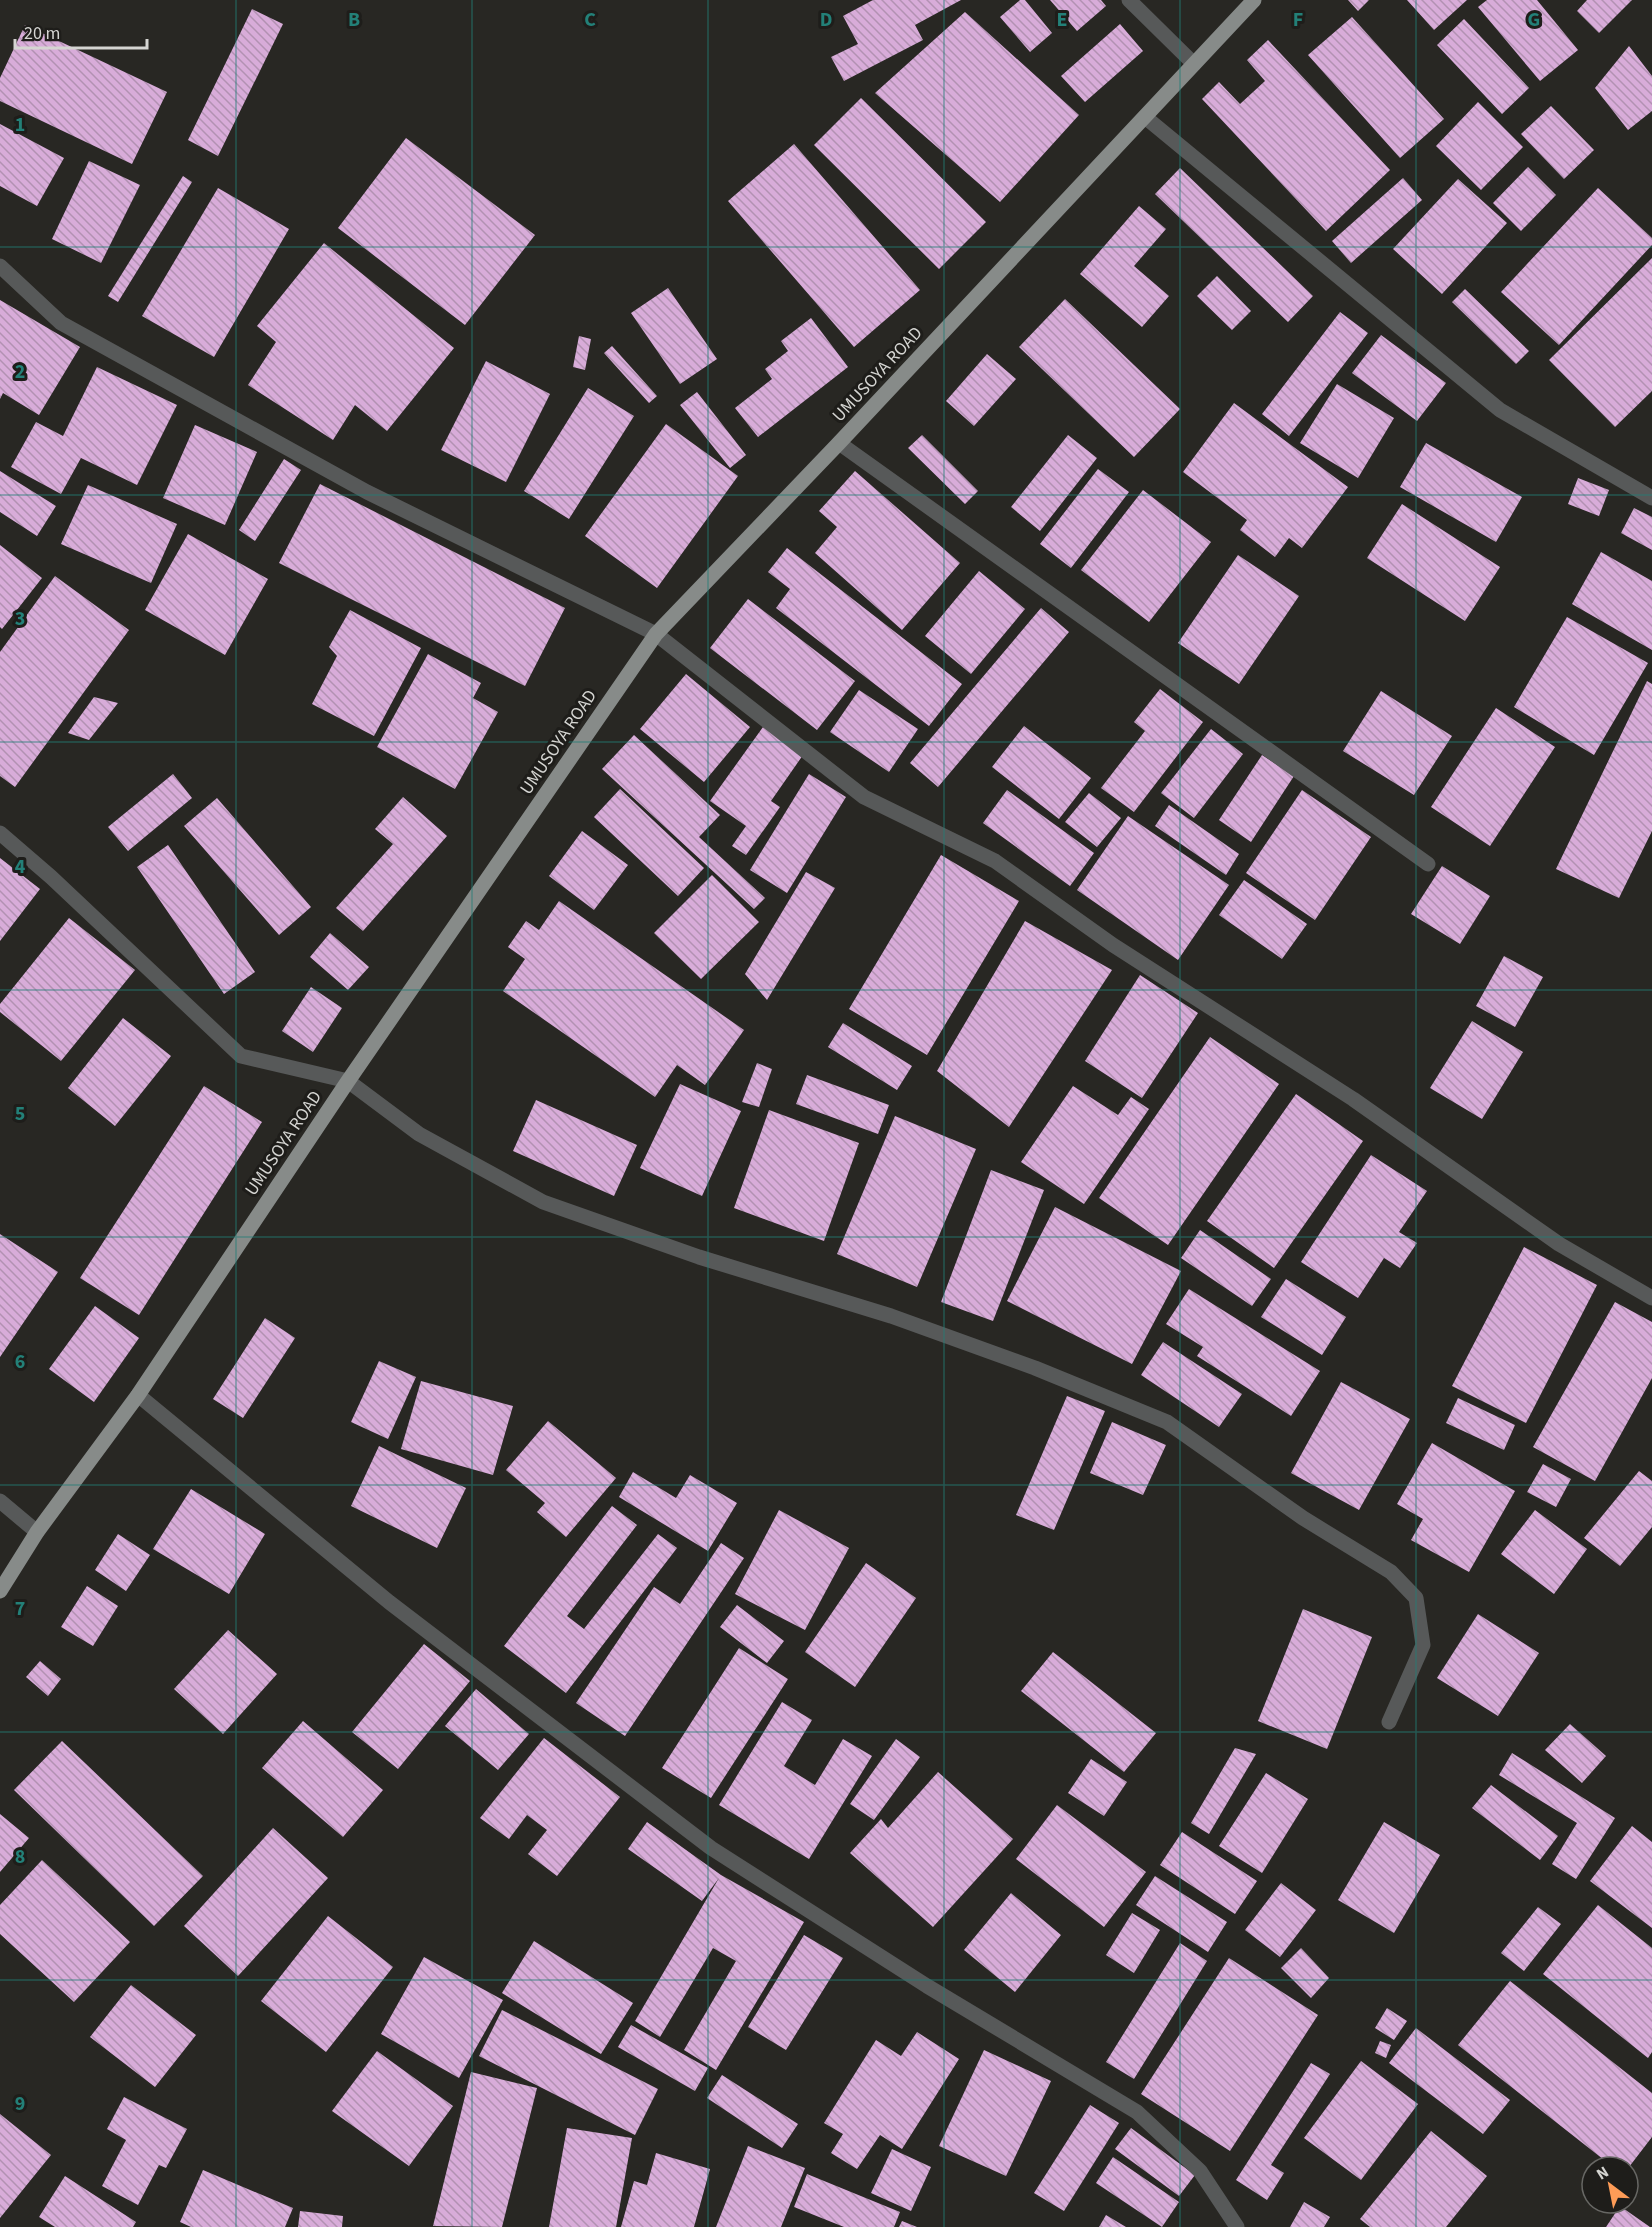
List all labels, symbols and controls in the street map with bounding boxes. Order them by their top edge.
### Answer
text: B [348,6,360,34]
text: C [584,6,596,34]
text: D [820,6,832,34]
text: E [1057,6,1067,34]
text: F [1293,6,1303,34]
text: G [1528,6,1540,34]
scale bar [15,12,147,50]
text: 20 m [24,21,60,46]
text: 1 [15,111,25,139]
street label: UMUSOYA ROAD [827,321,928,427]
text: 2 [15,358,25,386]
text: 3 [15,605,25,633]
street label: UMUSOYA ROAD [514,685,603,800]
text: 4 [15,853,26,881]
street label: UMUSOYA ROAD [239,1086,328,1201]
text: 5 [15,1100,25,1128]
text: 6 [15,1348,25,1376]
text: 7 [15,1595,25,1623]
text: 8 [15,1843,25,1871]
text: 9 [15,2090,25,2118]
north arrow [1580,2155,1640,2215]
text: N [1592,2161,1613,2185]

